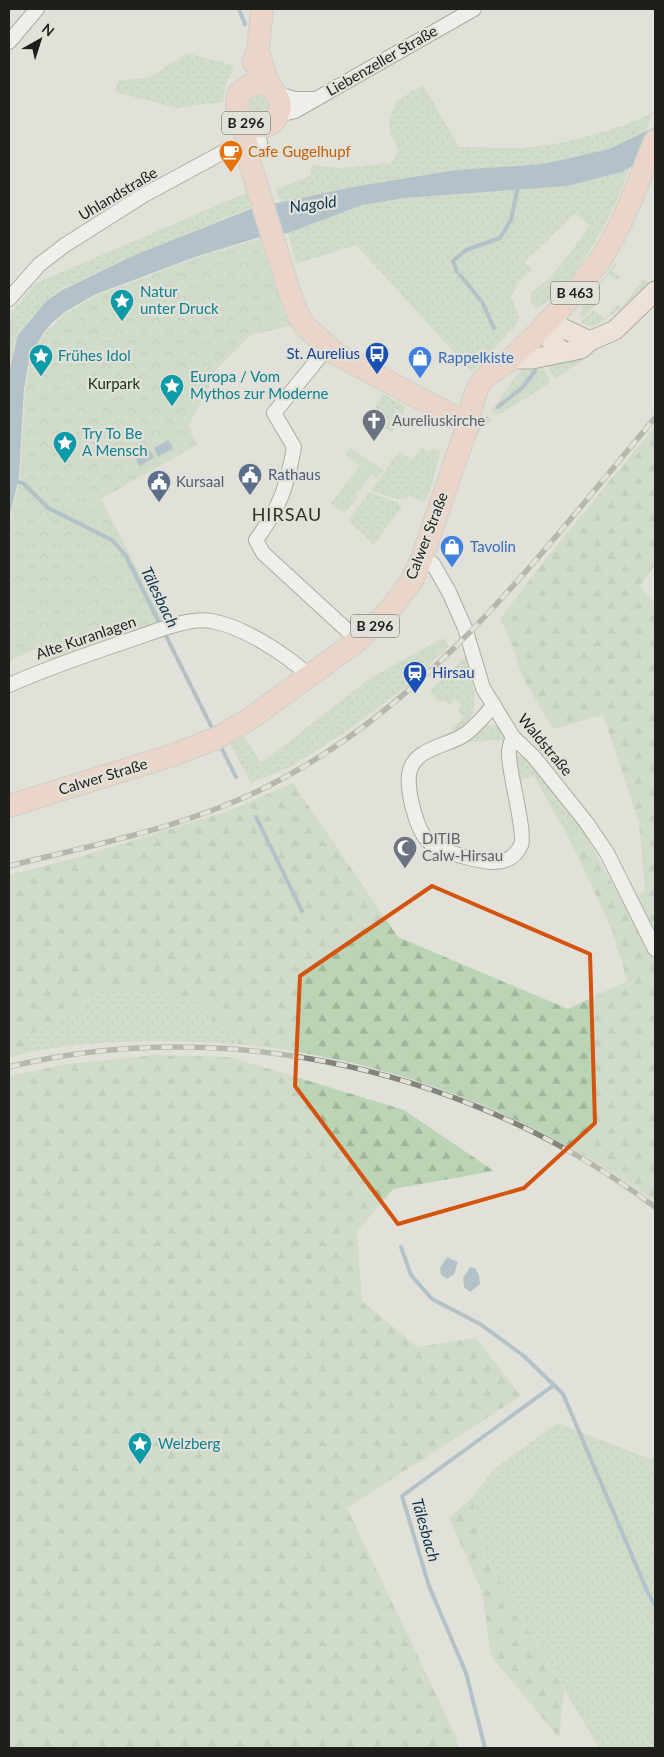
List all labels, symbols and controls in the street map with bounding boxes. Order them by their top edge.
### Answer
north arrow [15,15,65,65]
text: N [39,20,58,40]
street label: Liebenzeller Straße [323,21,440,99]
road number: B 296 [222,112,270,134]
cafe icon: Cafe Gugelhupf [218,139,244,173]
place label: Cafe Gugelhupf [248,142,351,160]
street label: Uhlandstraße [75,163,160,224]
water label: Nagold [288,191,338,216]
place label: Natur unter Druck [140,282,219,317]
road number: B 463 [551,282,599,304]
place icon: Natur unter Druck [109,288,135,322]
bus stop icon: St. Aurelius [364,341,390,375]
place icon: Frühes Idol [28,343,54,377]
place label: St. Aurelius [287,344,360,362]
shop icon: Rappelkiste [407,345,433,379]
place label: Frühes Idol [58,346,131,364]
place label: Rappelkiste [438,348,514,366]
place label: Europa / Vom Mythos zur Moderne [190,367,329,402]
place icon: Europa / Vom Mythos zur Moderne [159,373,185,407]
park label: Kurpark [88,374,141,392]
church icon: Aureliuskirche [361,408,387,442]
place label: Aureliuskirche [392,411,485,429]
place label: Try To Be A Mensch [82,424,148,459]
place icon: Try To Be A Mensch [52,430,78,464]
public building icon: Rathaus [237,462,263,496]
place label: Rathaus [268,465,321,483]
public building icon: Kursaal [146,469,172,503]
place label: Kursaal [176,472,224,490]
street label: Calwer Straße [401,489,451,582]
district label: HIRSAU [252,503,322,525]
shop icon: Tavolin [439,534,465,568]
place label: Tavolin [470,537,516,555]
water label: Tälesbach [138,563,183,630]
street label: Alte Kuranlagen [33,611,138,663]
road number: B 296 [351,614,399,638]
station icon: Hirsau [402,660,428,694]
place label: Hirsau [432,663,475,681]
street label: Waldstraße [515,710,577,779]
street label: Calwer Straße [56,754,149,798]
place label: DITIB Calw-Hirsau [422,829,503,864]
mosque icon: DITIB Calw-Hirsau [392,835,418,869]
place icon: Welzberg [127,1431,153,1465]
place label: Welzberg [158,1434,221,1452]
water label: Tälesbach [408,1496,445,1564]

